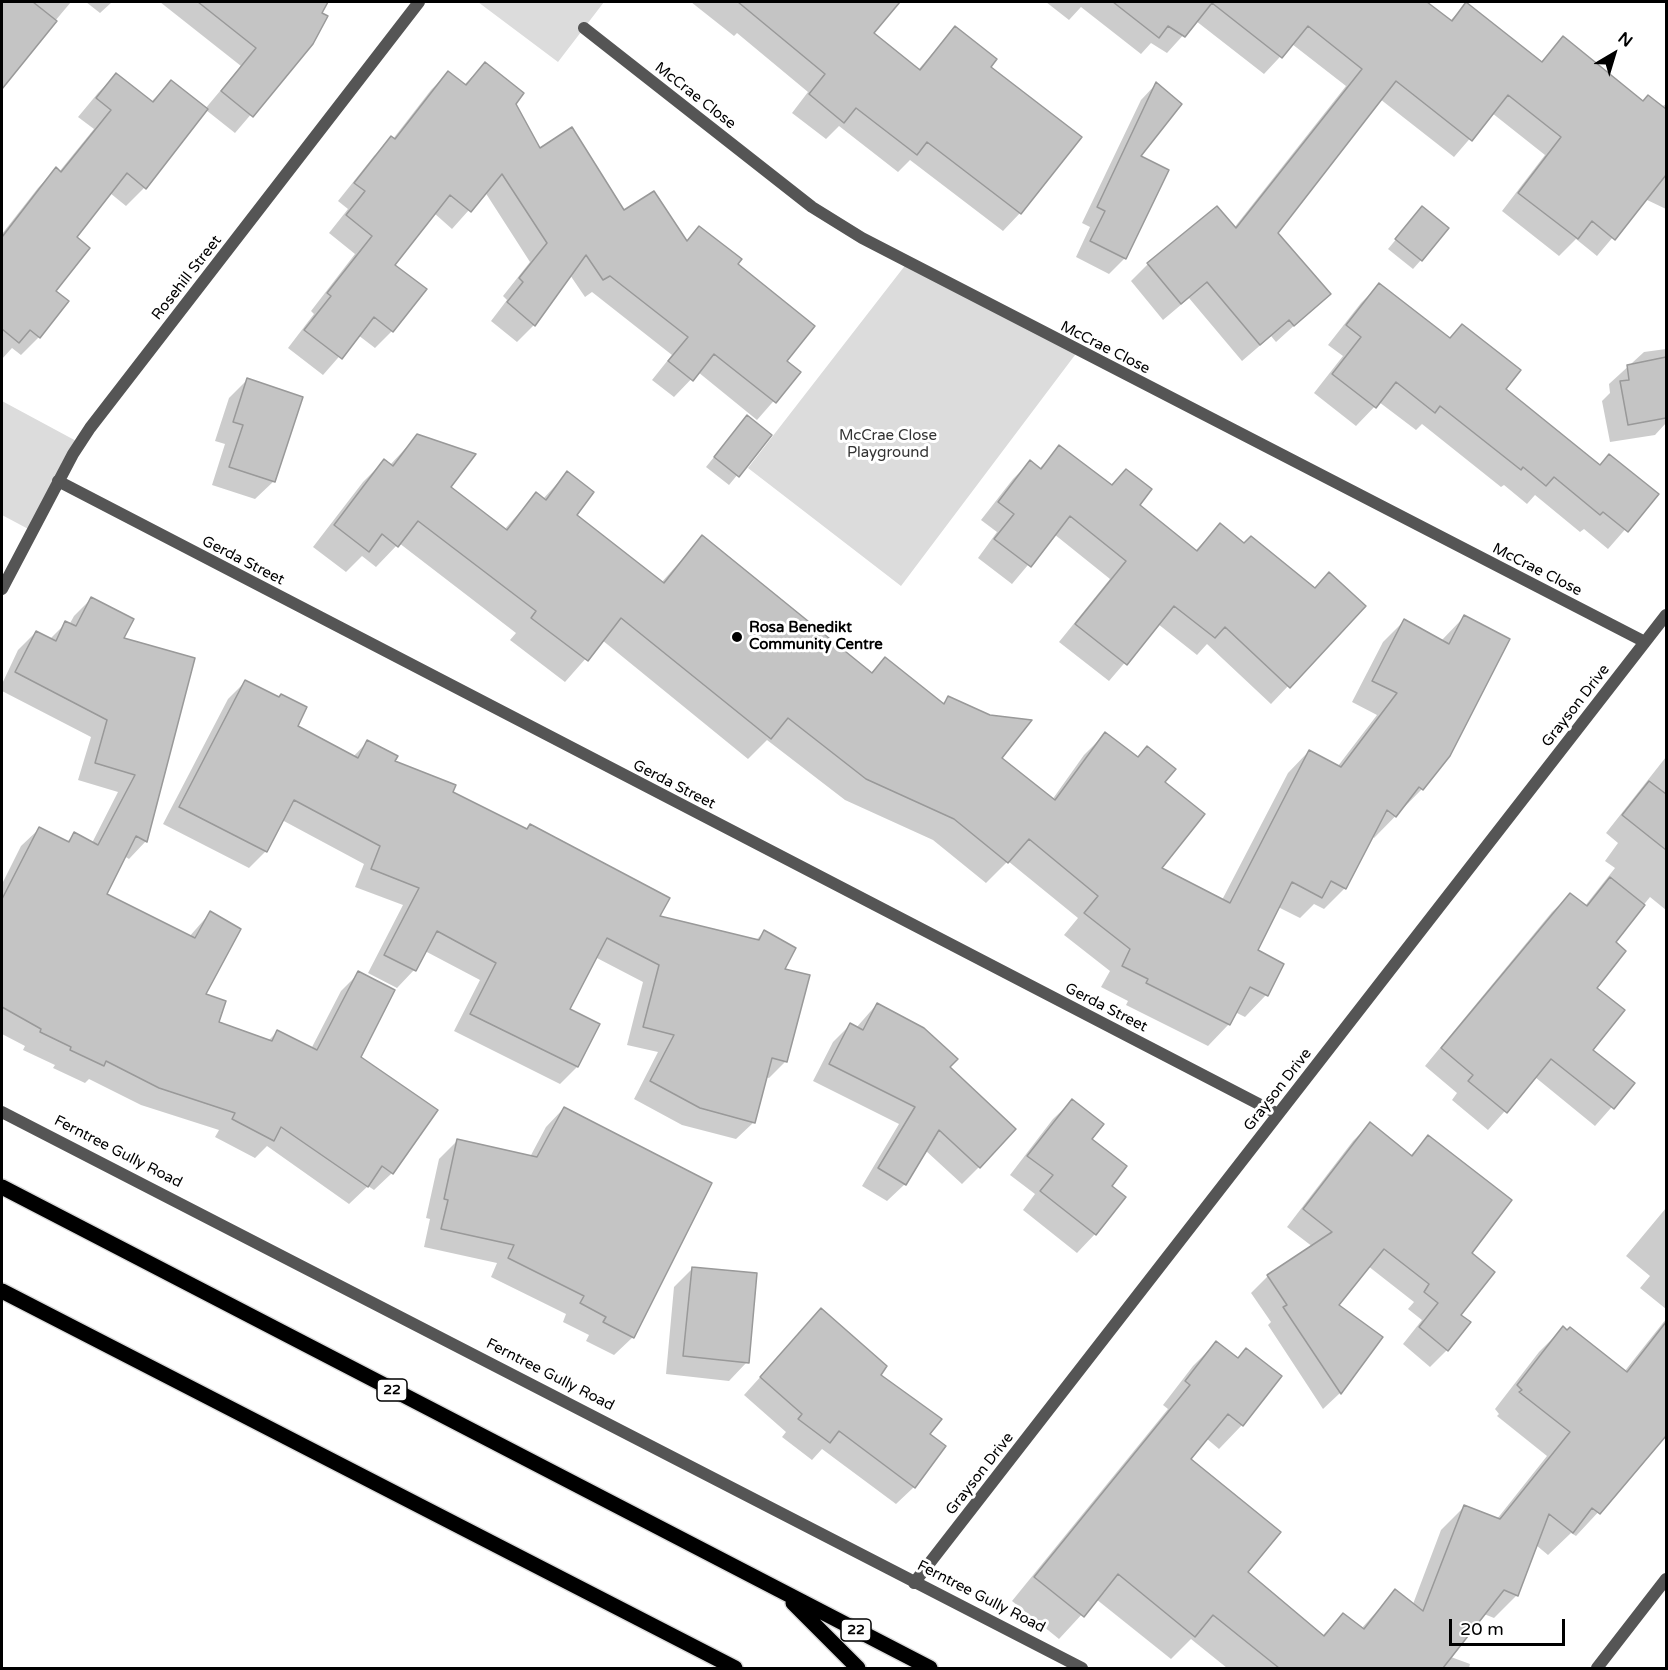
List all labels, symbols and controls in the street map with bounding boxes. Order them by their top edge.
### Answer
north arrow [1584,24,1644,84]
text: N [1614,28,1636,52]
street label: McCrae Close [651,59,739,133]
street label: Rosehill Street [148,232,226,324]
street label: McCrae Close [1057,318,1153,378]
park label: McCrae Close Playground [839,427,937,462]
street label: Gerda Street [199,533,287,589]
street label: McCrae Close [1489,540,1585,600]
place label: Rosa Benedikt Community Centre [749,619,883,654]
marker: Rosa Benedikt Community Centre [730,630,744,644]
street label: Grayson Drive [1538,661,1614,751]
street label: Gerda Street [630,757,718,813]
street label: Gerda Street [1062,980,1150,1036]
street label: Grayson Drive [1240,1045,1316,1135]
street label: Ferntree Gully Road [51,1112,185,1192]
street label: Ferntree Gully Road [483,1335,617,1415]
road number: 22 [377,1379,407,1401]
street label: Grayson Drive [942,1429,1018,1519]
street label: Ferntree Gully Road [914,1557,1048,1637]
scale bar [1452,1607,1568,1645]
text: 20 m [1460,1618,1504,1640]
road number: 22 [841,1619,871,1641]

